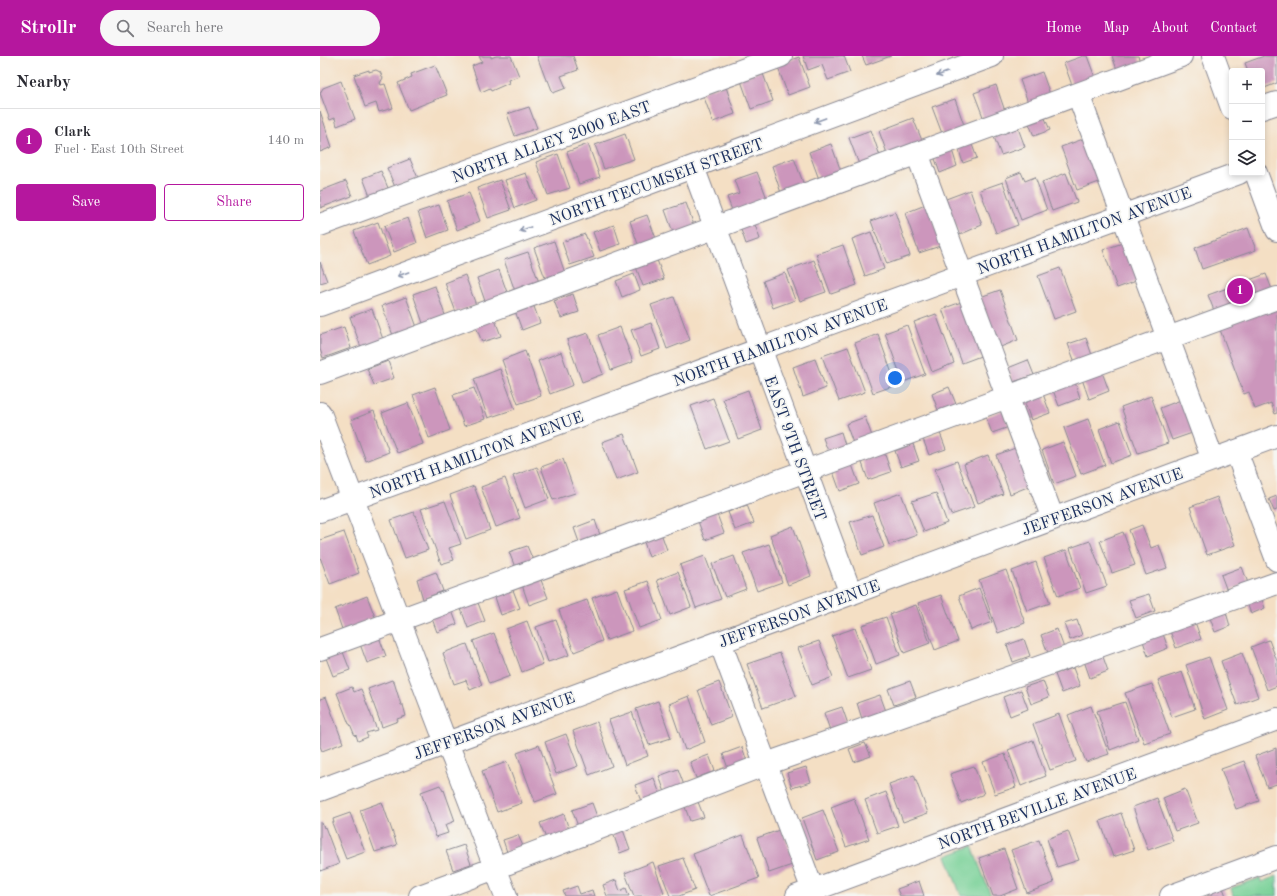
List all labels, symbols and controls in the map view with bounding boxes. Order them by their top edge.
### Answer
search box [100,10,380,46]
icon: search [114,17,136,39]
text: Strollr [20,19,76,38]
text: Search here [146,21,223,36]
text: Home [1046,21,1081,35]
text: Map [1103,21,1129,35]
text: About [1151,21,1188,35]
text: Contact [1210,21,1257,35]
map controls [1229,68,1265,176]
button: + [1229,68,1265,104]
one-way arrow [936,71,948,79]
text: Nearby [16,74,71,91]
street label: NORTH ALLEY 2000 EAST [450,99,653,186]
button: − [1229,104,1265,140]
one-way arrow [814,116,826,124]
text: Clark [54,125,91,140]
text: 1 [25,134,33,147]
text: 140 m [267,134,304,147]
street label: NORTH TECUMSEH STREET [547,137,766,229]
button: layers [1229,140,1265,176]
text: Fuel · East 10th Street [54,143,184,156]
button: Save [16,184,156,221]
button: Share [164,184,304,221]
street label: NORTH HAMILTON AVENUE [975,186,1194,278]
one-way arrow [519,226,532,233]
one-way arrow [398,271,410,279]
pin: 1 [1227,276,1253,306]
street label: NORTH HAMILTON AVENUE [671,298,890,390]
your location [885,368,905,388]
street label: EAST 9TH STREET [760,374,828,523]
street label: NORTH HAMILTON AVENUE [367,410,586,502]
street label: JEFFERSON AVENUE [1020,466,1186,540]
street label: JEFFERSON AVENUE [717,578,883,652]
street label: JEFFERSON AVENUE [412,690,578,764]
street label: NORTH BEVILLE AVENUE [936,766,1139,853]

